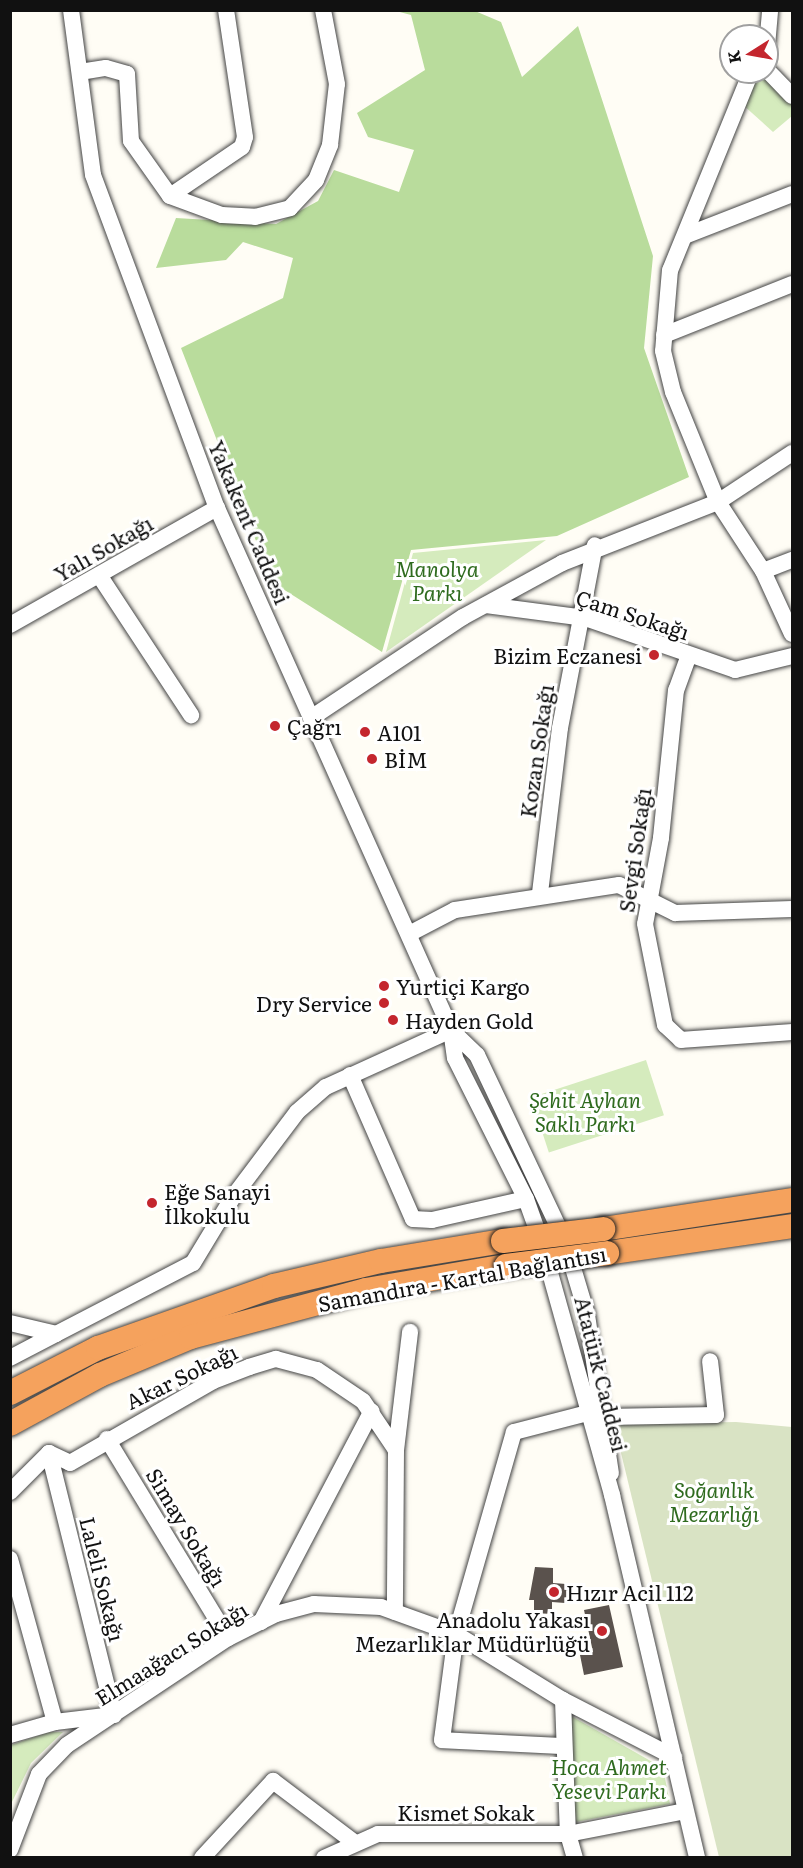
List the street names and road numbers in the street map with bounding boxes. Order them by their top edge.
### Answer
street label: Yakakent Caddesi [204,436,296,608]
street label: Yalı Sokağı [49,510,157,586]
street label: Çam Sokağı [573,584,693,644]
street label: Kozan Sokağı [514,683,558,819]
street label: Sevgi Sokağı [613,786,655,914]
street label: Samandıra - Kartal Bağlantısı [316,1240,608,1316]
street label: Atatürk Caddesi [570,1294,634,1454]
street label: Akar Sokağı [121,1338,241,1414]
street label: Simay Sokağı [142,1463,232,1591]
street label: Laleli Sokağı [75,1514,131,1644]
street label: Elmaağacı Sokağı [90,1596,252,1710]
street label: Kismet Sokak [397,1799,535,1825]

